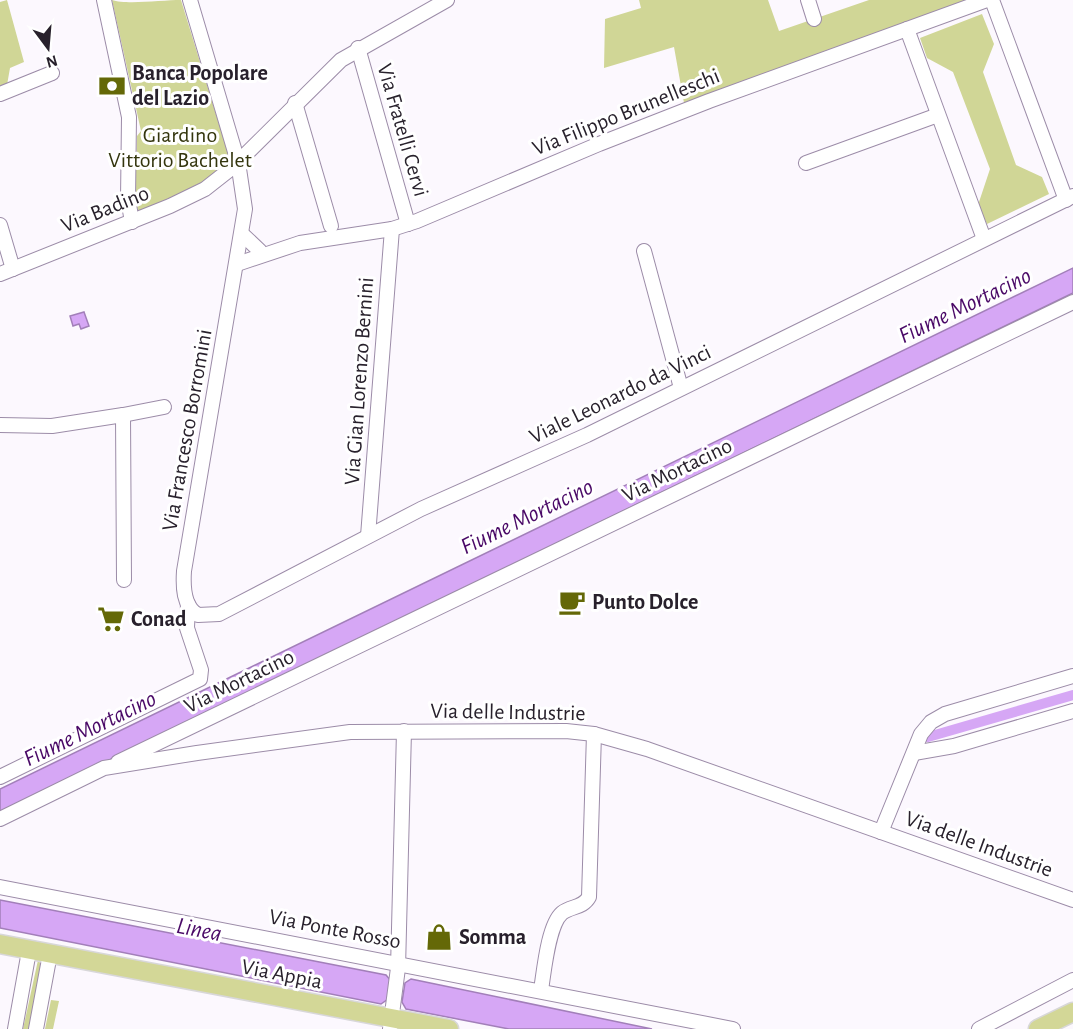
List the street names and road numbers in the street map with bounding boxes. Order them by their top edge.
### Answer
street label: Via Fratelli Cervi [374,61,432,199]
street label: Via Filippo Brunelleschi [529,64,723,160]
street label: Via Badino [58,182,152,236]
street label: Via Gian Lorenzo Bernini [341,276,377,486]
street label: Via Francesco Borromini [158,327,216,533]
street label: Viale Leonardo da Vinci [526,341,714,447]
street label: Via Mortacino [619,434,735,506]
street label: Via Mortacino [181,645,297,717]
street label: Via delle Industrie [430,700,586,724]
street label: Via delle Industrie [902,807,1056,881]
street label: Via Ponte Rosso [267,905,403,953]
street label: Via Appia [240,955,324,993]

